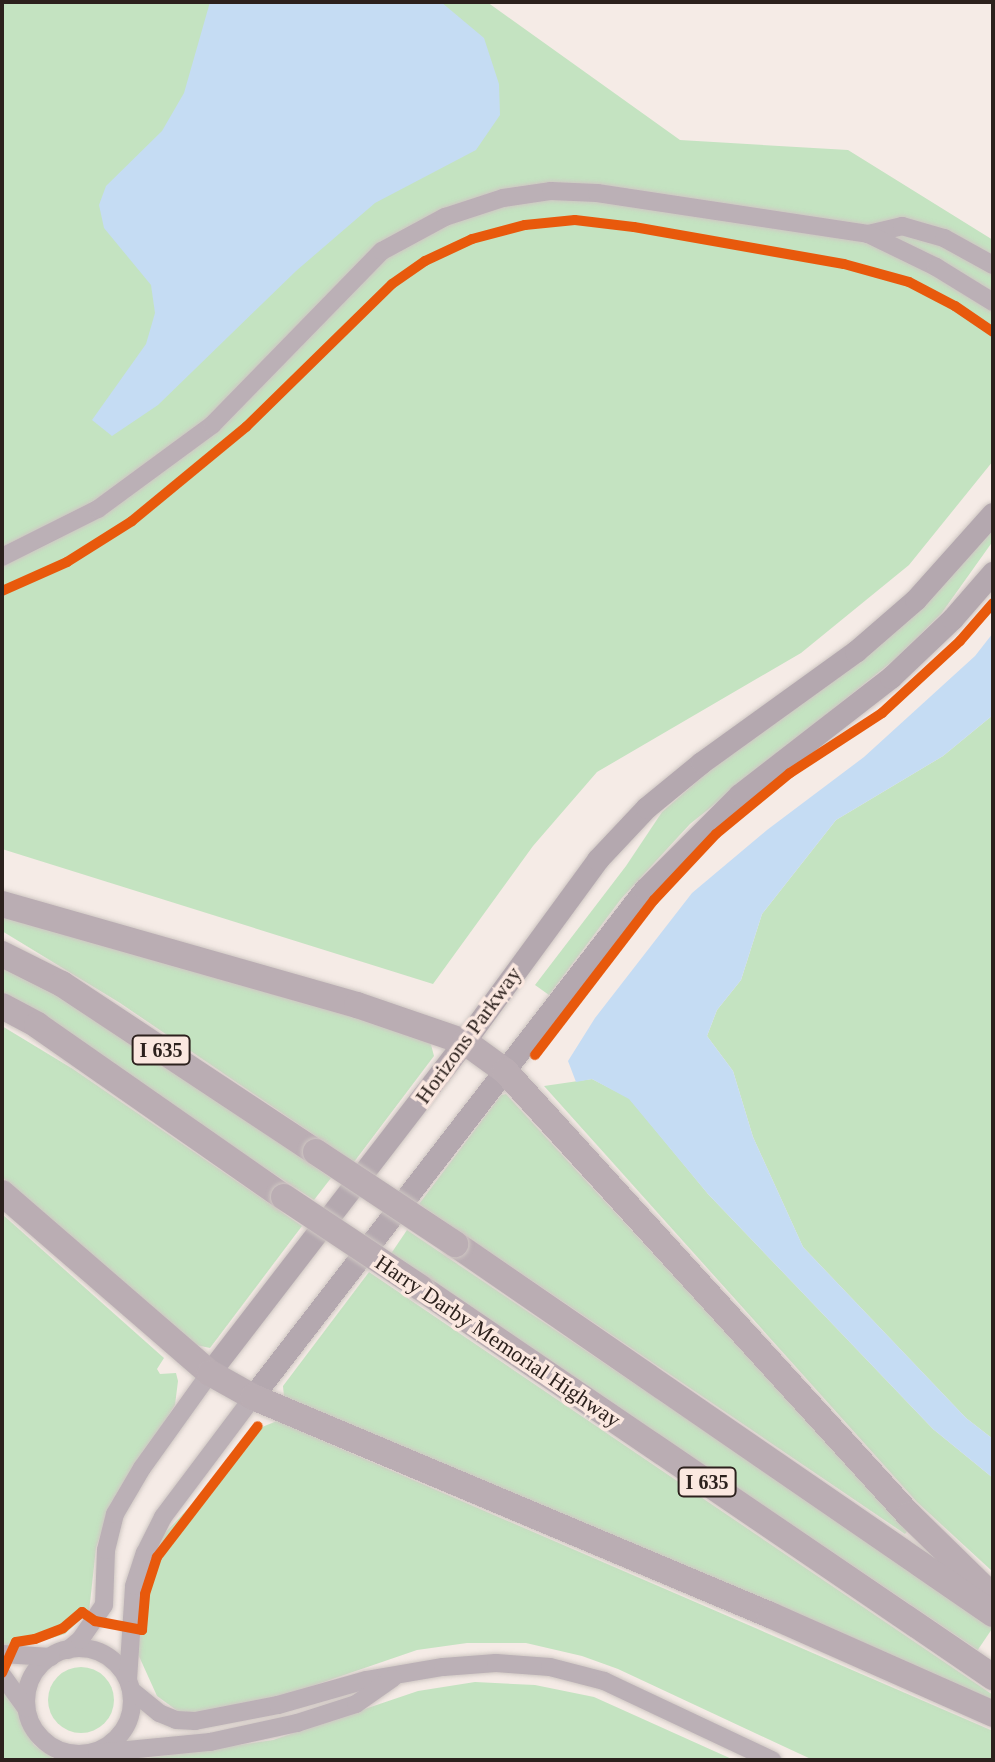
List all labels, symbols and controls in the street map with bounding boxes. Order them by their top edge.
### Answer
street label: Horizons Parkway [409,961,527,1109]
road number: I 635 [131,1034,191,1066]
street label: Harry Darby Memorial Highway [370,1249,626,1433]
road number: I 635 [677,1466,737,1498]

